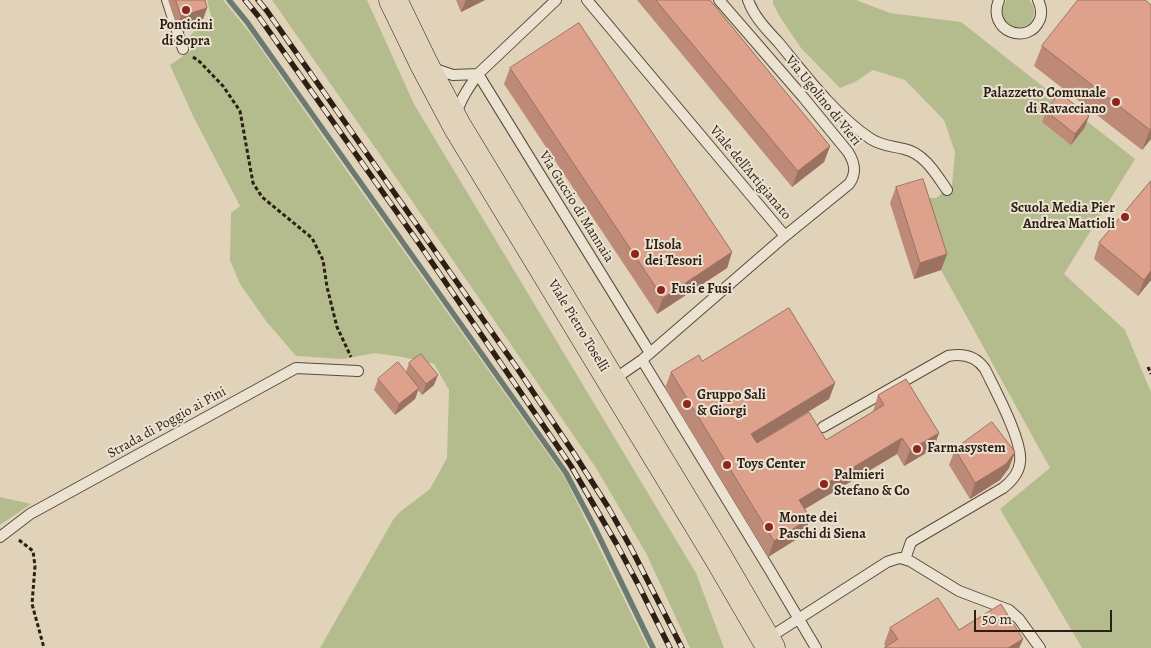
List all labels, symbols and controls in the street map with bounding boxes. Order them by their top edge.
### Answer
marker: Ponticini di Sopra [180,4,192,16]
place label: Ponticini di Sopra [159,18,213,50]
street label: Via Ugolino di Vieri [781,52,865,150]
place label: Palazzetto Comunale di Ravacciano [983,86,1106,118]
marker: Palazzetto Comunale di Ravacciano [1110,96,1122,108]
street label: Viale dell'Artigianato [706,123,794,223]
street label: Via Guccio di Mannaia [535,148,617,266]
place label: Scuola Media Pier Andrea Mattioli [1011,201,1115,233]
marker: Scuola Media Pier Andrea Mattioli [1119,211,1131,223]
place label: L'Isola dei Tesori [645,238,702,270]
marker: L'Isola dei Tesori [629,248,641,260]
street label: Viale Pietro Toselli [544,277,612,375]
place label: Fusi e Fusi [671,282,732,298]
marker: Fusi e Fusi [655,284,667,296]
street label: Strada di Poggio ai Pini [105,383,229,463]
place label: Gruppo Sali & Giorgi [697,388,766,421]
marker: Gruppo Sali & Giorgi [681,398,693,410]
place label: Farmasystem [927,441,1006,457]
marker: Farmasystem [911,443,923,455]
place label: Toys Center [737,457,806,473]
marker: Toys Center [721,459,733,471]
place label: Palmieri Stefano & Co [834,468,910,501]
marker: Palmieri Stefano & Co [818,478,830,490]
place label: Monte dei Paschi di Siena [779,511,866,544]
marker: Monte dei Paschi di Siena [763,521,775,533]
scale bar [976,600,1114,632]
text: 50 m [982,609,1012,629]

